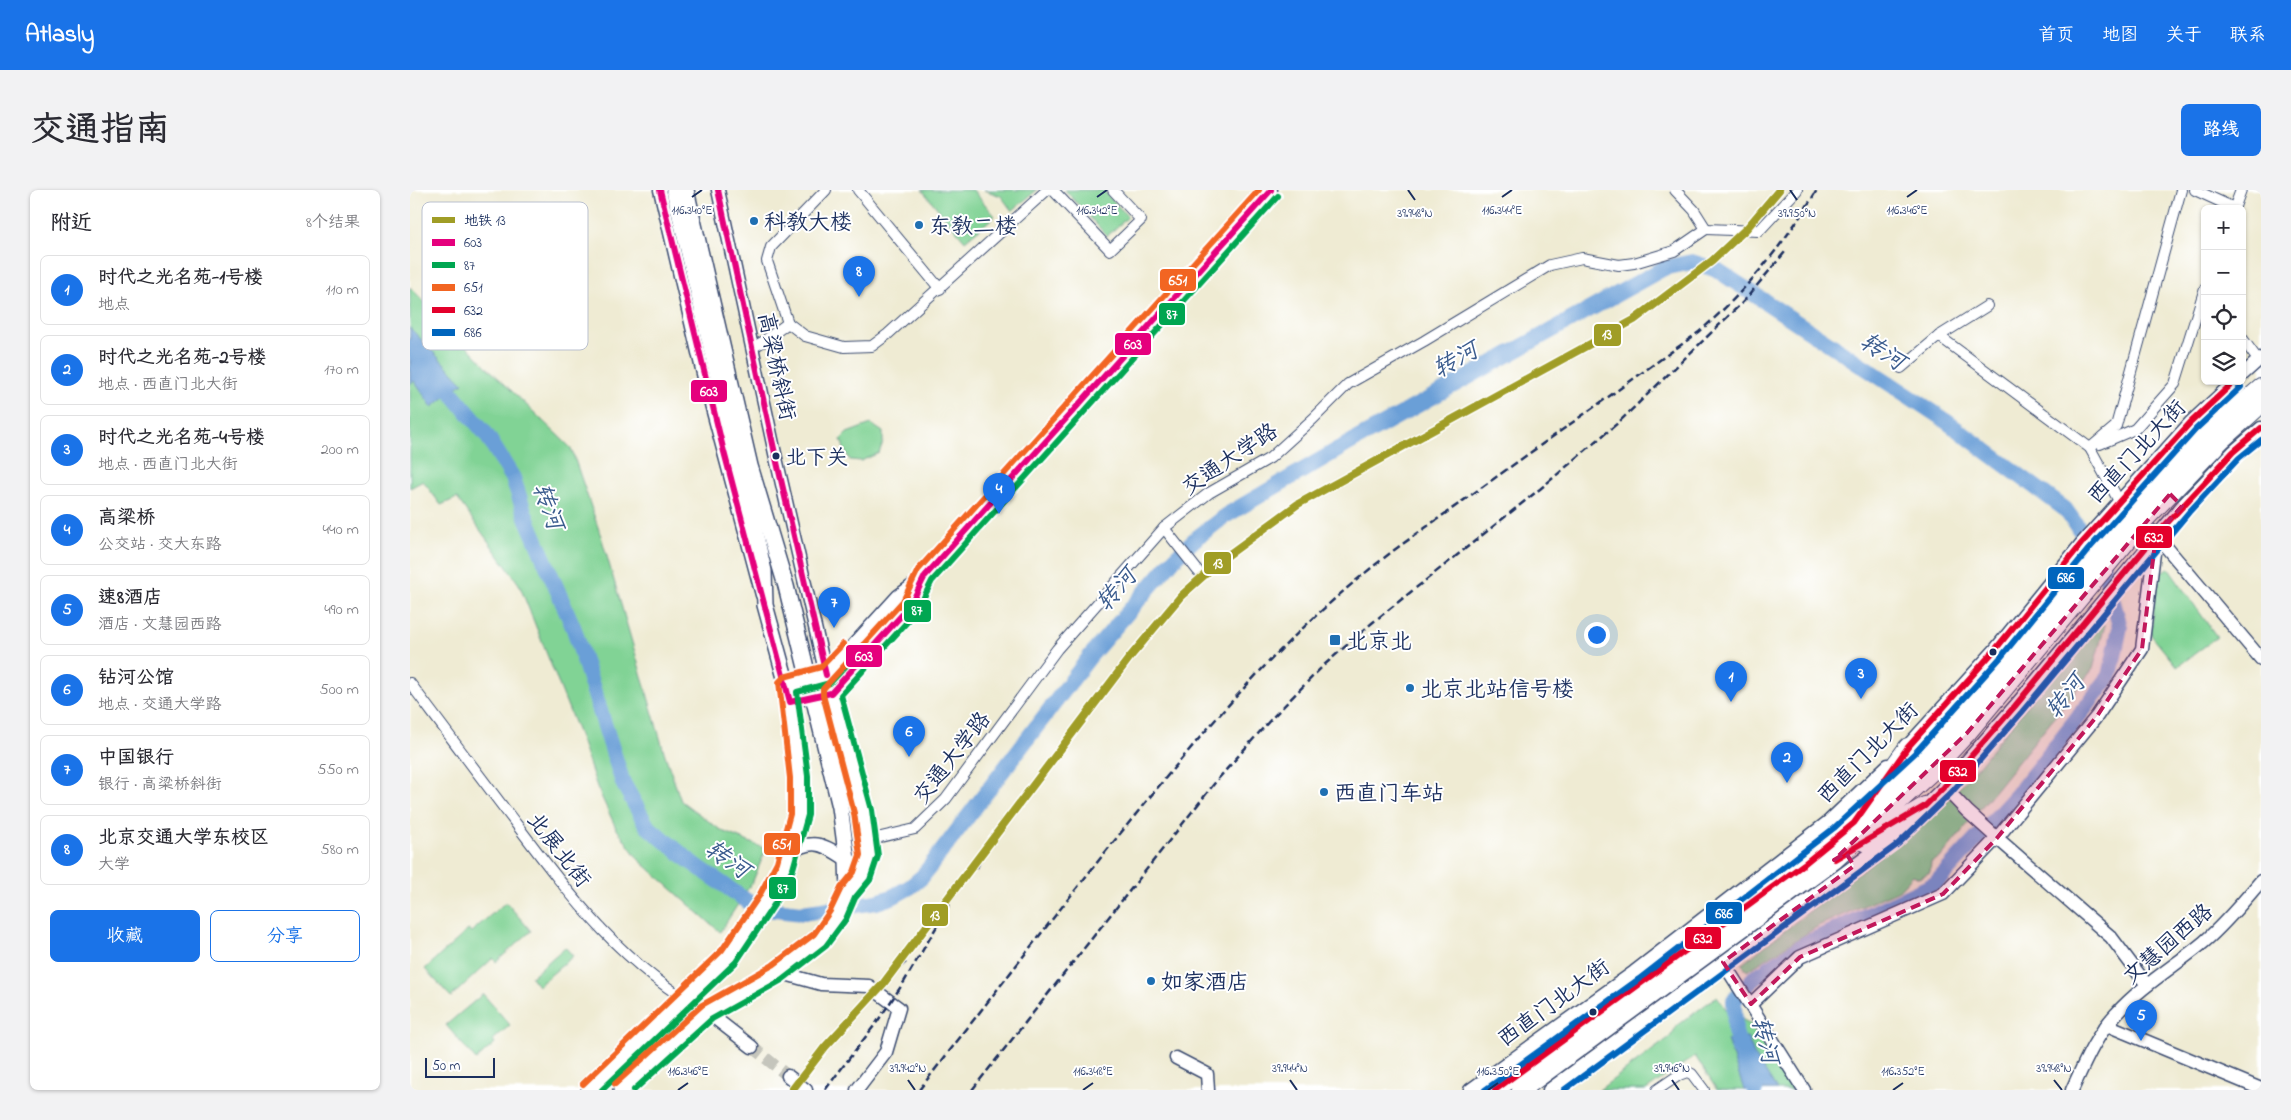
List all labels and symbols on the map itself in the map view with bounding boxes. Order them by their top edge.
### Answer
legend [422,202,588,350]
text: 116.340°E [672,202,712,220]
text: 116.342°E [1076,202,1118,220]
text: 116.344°E [1482,202,1522,220]
text: 116.346°E [1886,202,1928,220]
text: 39.948°N [1397,205,1433,223]
text: 39.950°N [1778,205,1816,223]
place label: 科教大楼 [764,208,852,240]
text: 地铁 13 [464,211,506,232]
place label: 东教二楼 [929,212,1017,244]
marker: 科教大楼 [748,215,760,227]
marker: 东教二楼 [913,219,925,231]
text: 603 [464,233,482,254]
text: 87 [464,256,475,277]
pin: 8 [843,256,875,297]
line badge: 651 [1159,268,1197,292]
text: 651 [1168,271,1188,292]
text: 651 [464,278,483,299]
text: 632 [464,301,483,322]
line badge: 87 [1158,302,1186,326]
text: 87 [1165,305,1178,326]
street label: 高梁桥斜街 [748,309,802,424]
text: 686 [464,323,482,344]
line badge: 13 [1593,323,1622,347]
text: 13 [1602,325,1612,346]
water label: 转河 [1852,325,1915,383]
line badge: 603 [1114,332,1152,356]
water label: 转河 [1427,332,1489,388]
text: 603 [1123,335,1142,356]
line badge: 603 [690,379,728,403]
text: 603 [699,382,718,403]
street label: 西直门北大街 [2081,394,2195,512]
street label: 交通大学路 [1176,416,1285,505]
place label: 北下关 [785,444,848,474]
marker: 北下关 [771,451,781,461]
pin: 4 [983,473,1015,514]
water label: 转河 [522,478,573,539]
line badge: 632 [2135,525,2173,549]
text: 632 [2144,528,2163,549]
line badge: 13 [1203,551,1232,575]
text: 13 [1213,554,1223,575]
water label: 转河 [1089,558,1149,620]
line badge: 686 [2047,566,2085,590]
text: 686 [2056,568,2076,589]
pin: 7 [818,587,850,628]
line badge: 87 [903,599,932,623]
text: 87 [910,601,923,622]
your location [1584,622,1610,648]
place label: 北京北 [1346,627,1412,659]
marker: 北京北 [1328,633,1342,647]
line badge: 603 [845,644,883,668]
text: 603 [854,647,873,668]
unlabelled marker [1988,647,1998,657]
pin: 3 [1845,658,1877,699]
pin: 1 [1715,661,1747,702]
water label: 转河 [2038,665,2098,727]
place label: 北京北站信号楼 [1420,675,1574,707]
marker: 北京北站信号楼 [1404,682,1416,694]
street label: 西直门北大街 [1811,696,1927,812]
street label: 交通大学路 [907,706,1000,812]
pin: 6 [893,716,925,757]
pin: 2 [1771,742,1803,783]
line badge: 632 [1939,759,1977,783]
text: 632 [1948,762,1967,783]
place label: 西直门车站 [1334,779,1444,811]
marker: 西直门车站 [1318,786,1330,798]
street label: 北展北街 [518,806,597,895]
line badge: 651 [763,832,801,856]
water label: 转河 [697,833,760,891]
text: 651 [772,835,792,856]
line badge: 87 [768,876,797,900]
text: 87 [776,879,789,900]
street label: 文慧园西路 [2117,897,2221,993]
line badge: 686 [1705,901,1743,925]
line badge: 13 [921,903,949,927]
text: 686 [1714,904,1734,925]
text: 13 [930,906,940,927]
line badge: 632 [1684,926,1722,950]
text: 632 [1693,929,1712,950]
street label: 西直门北大街 [1492,953,1618,1056]
place label: 如家酒店 [1161,968,1249,1000]
marker: 如家酒店 [1145,975,1157,987]
pin: 5 [2125,1000,2157,1041]
unlabelled marker [1588,1007,1598,1017]
water label: 转河 [1741,1013,1787,1072]
scale bar [425,1055,495,1078]
text: 39.942°N [890,1060,926,1078]
text: 39.944°N [1272,1060,1308,1078]
text: 39.946°N [1654,1060,1690,1078]
text: 39.948°N [2036,1060,2072,1078]
text: 116.346°E [667,1063,709,1081]
text: 116.348°E [1073,1063,1113,1081]
text: 116.350°E [1477,1063,1519,1081]
text: 116.352°E [1881,1063,1925,1081]

